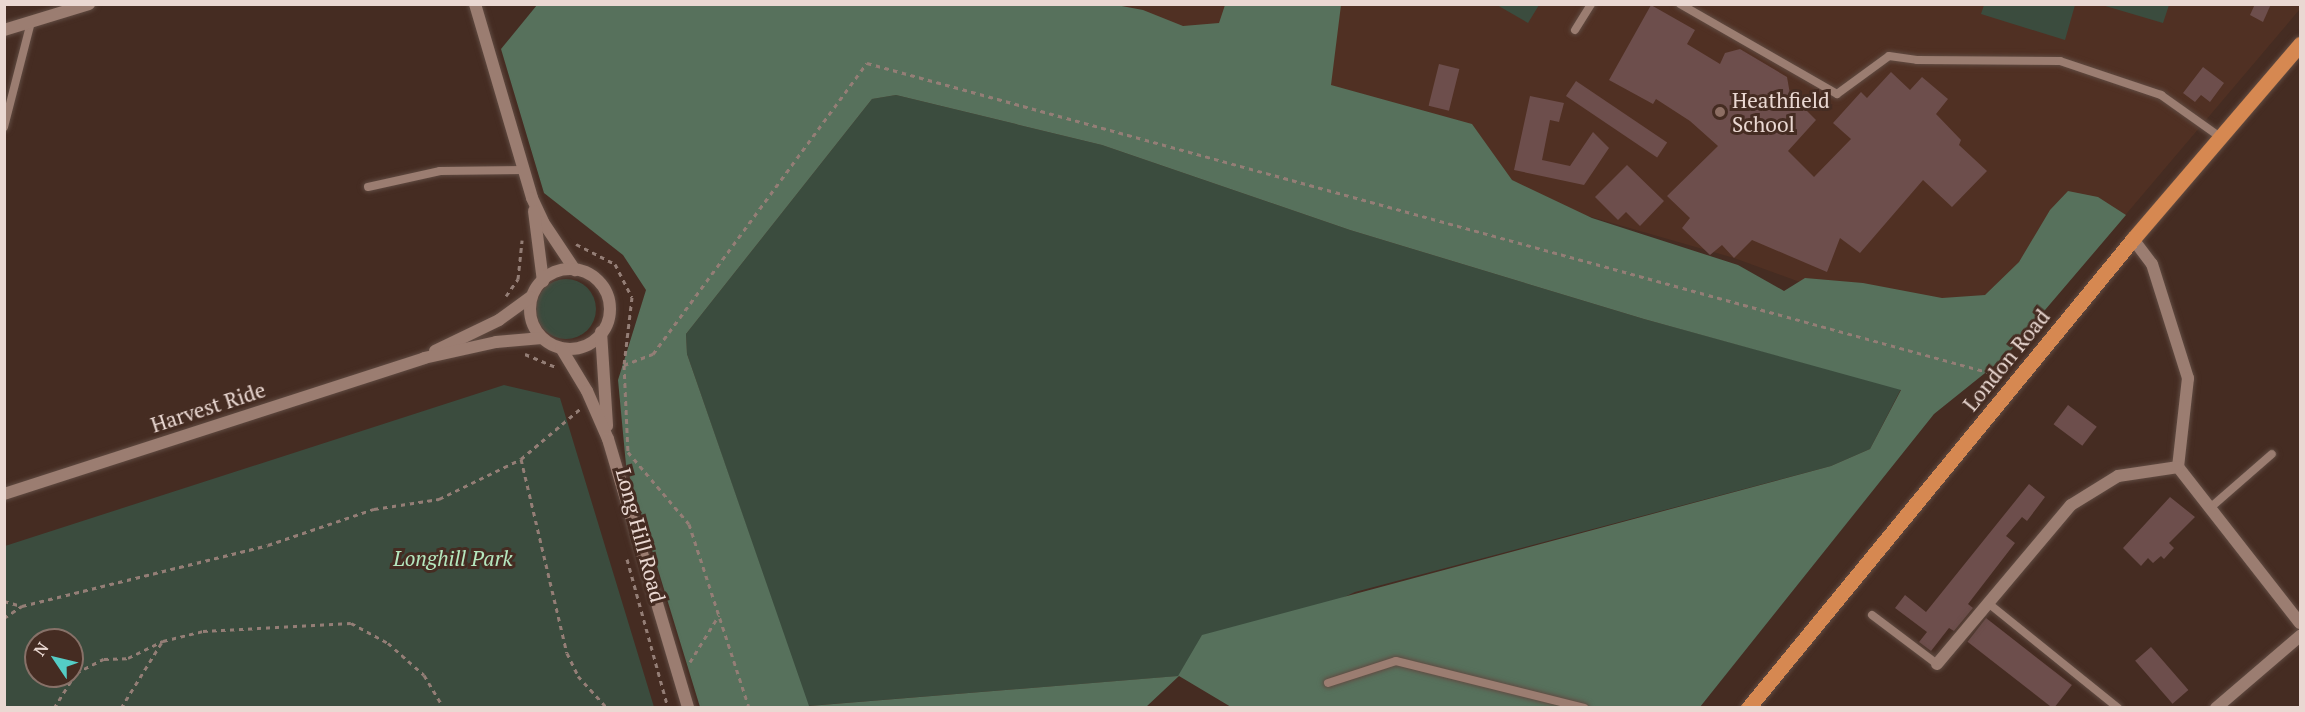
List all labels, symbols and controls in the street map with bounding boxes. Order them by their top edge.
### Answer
place label: Heathfield School [1732,87,1830,137]
marker: Heathfield School [1713,105,1727,119]
street label: London Road [1957,304,2055,416]
street label: Harvest Ride [147,377,269,437]
street label: Long Hill Road [611,465,671,605]
park label: Longhill Park [393,545,513,571]
north arrow [24,628,84,688]
text: N [28,638,53,660]

